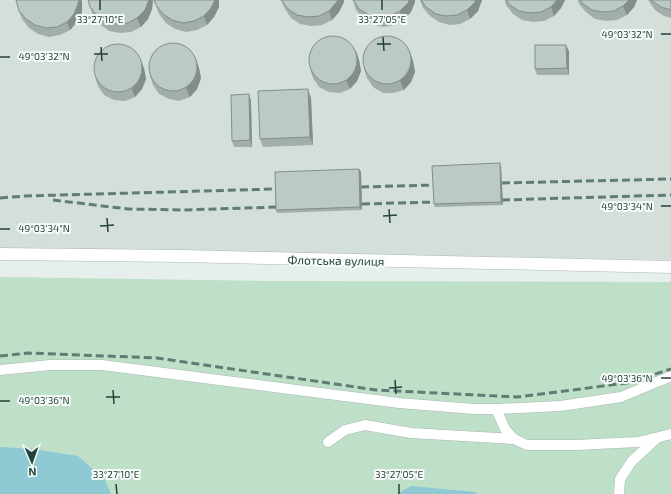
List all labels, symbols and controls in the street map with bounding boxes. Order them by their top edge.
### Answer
text: 33°27'10"E [77,13,124,25]
text: 33°27'05"E [358,13,406,25]
text: 49°03'32"N [602,28,652,40]
text: 49°03'32"N [19,50,69,62]
text: 49°03'34"N [601,200,653,212]
text: 49°03'34"N [18,222,70,234]
street label: Флотська вулиця [287,252,385,269]
text: 49°03'36"N [601,372,653,384]
text: 49°03'36"N [18,394,70,406]
north arrow [12,442,52,482]
text: N [28,466,37,479]
text: 33°27'10"E [93,468,140,480]
text: 33°27'05"E [375,468,423,480]

